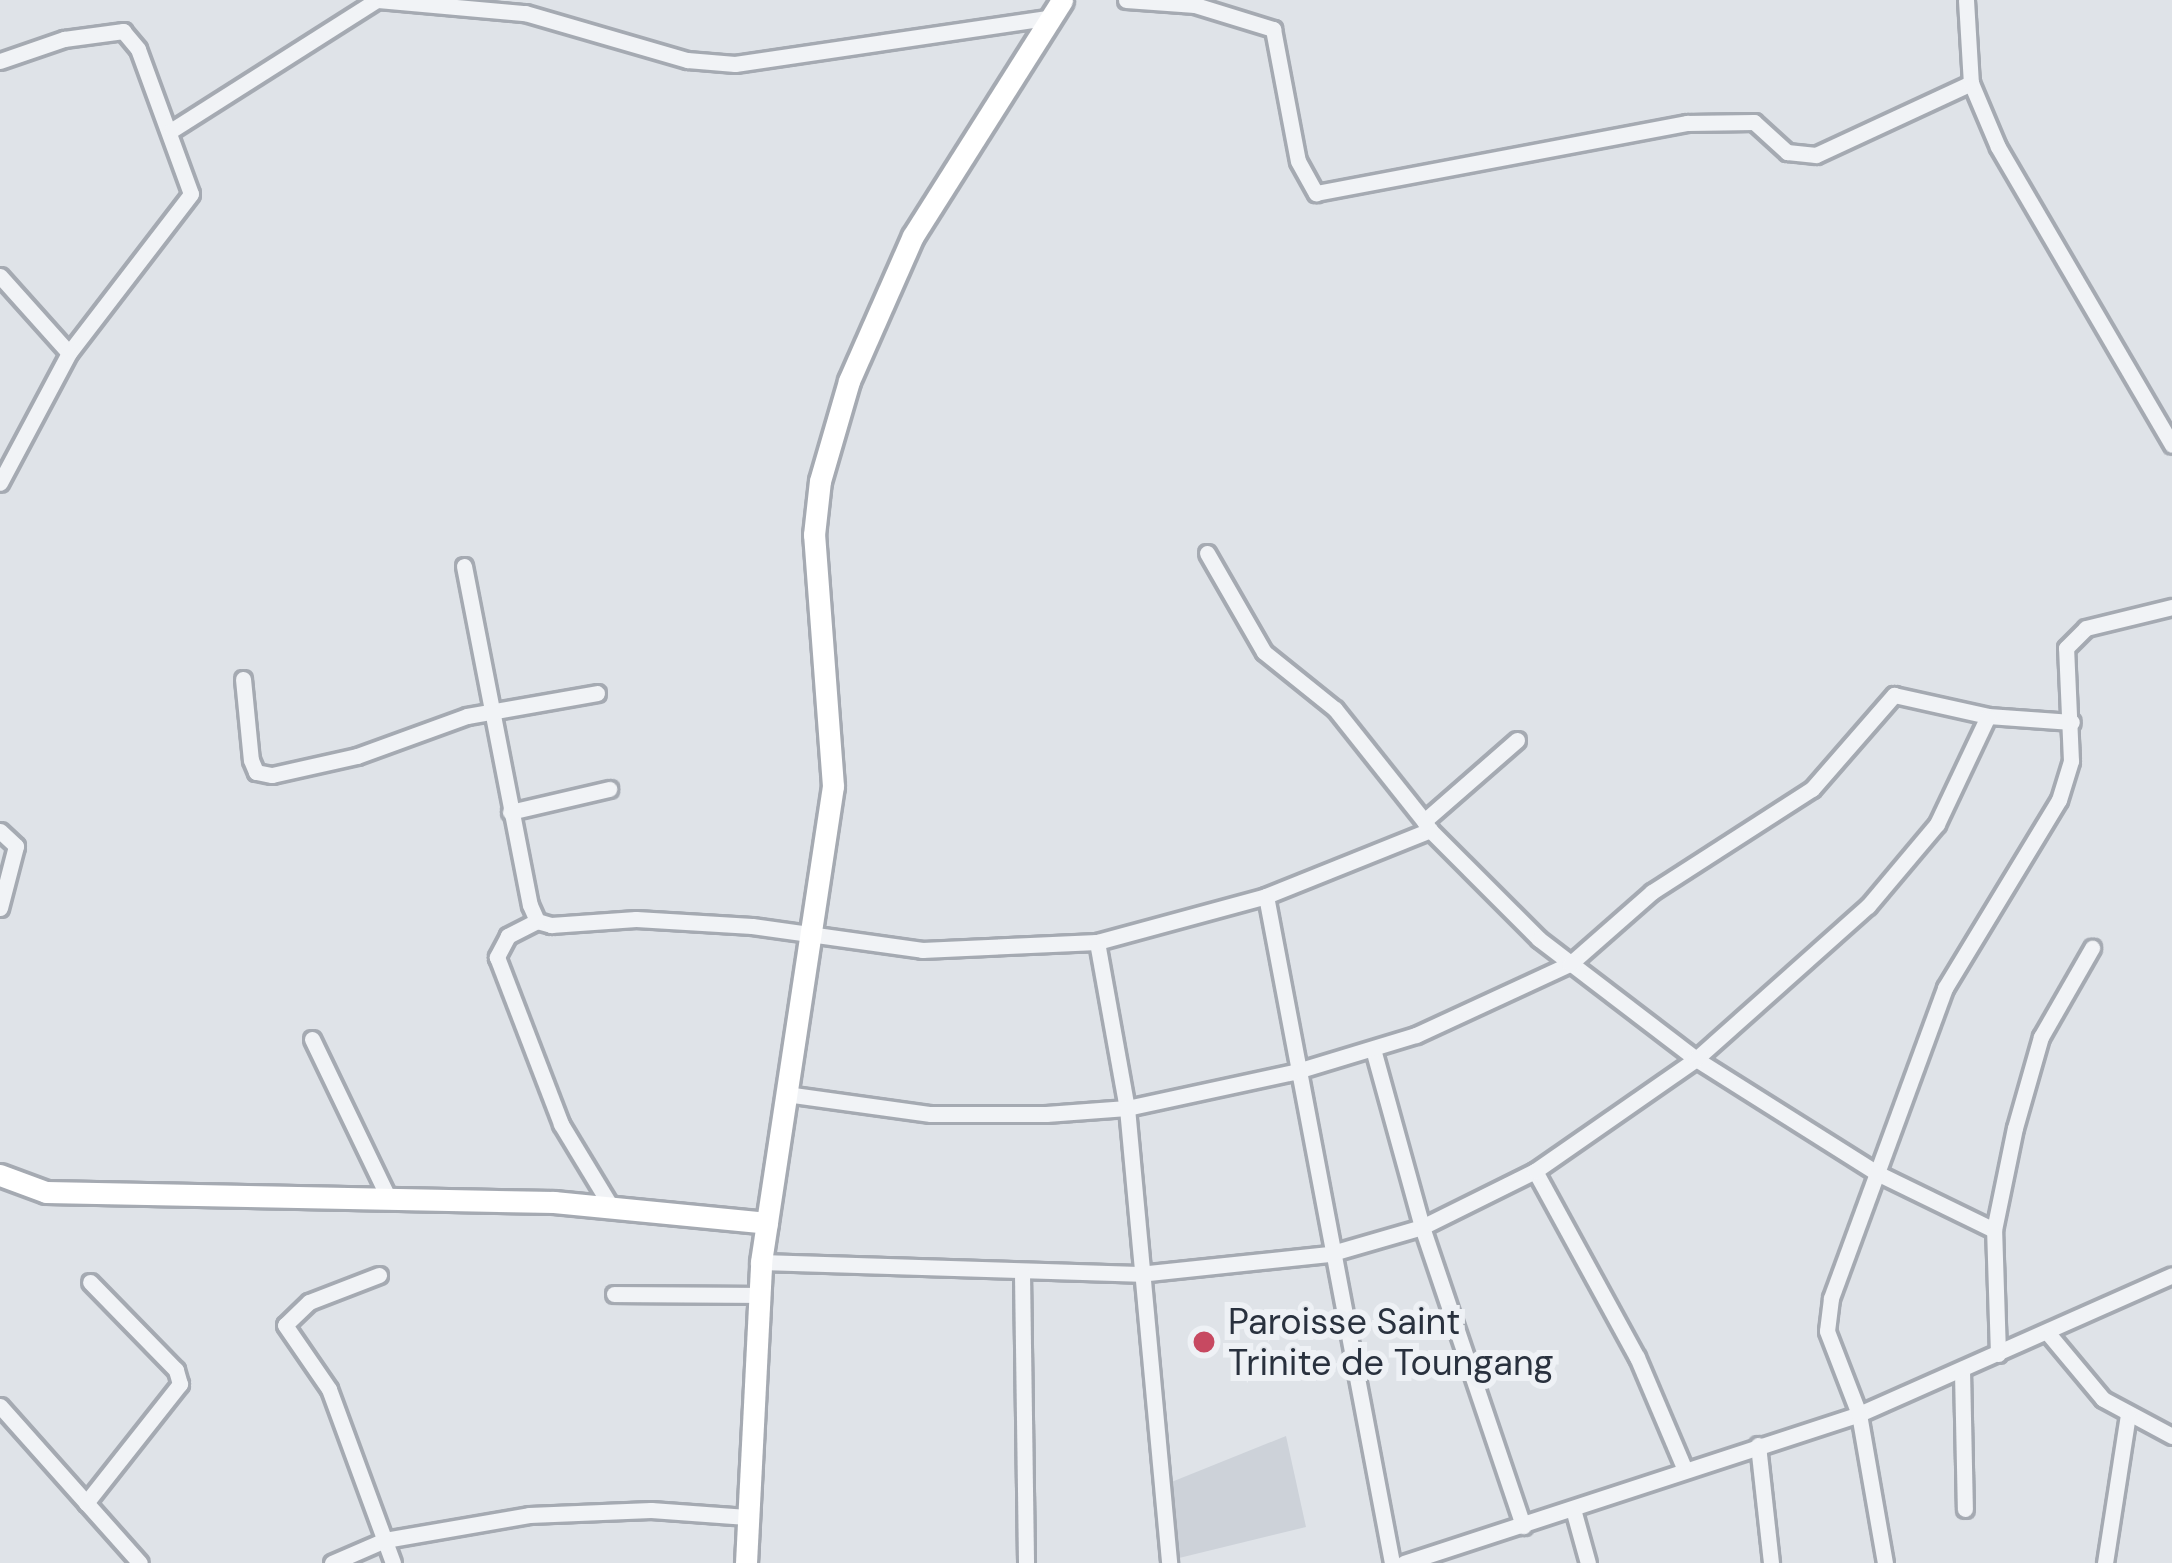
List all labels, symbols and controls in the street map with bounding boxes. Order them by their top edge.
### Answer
place label: Paroisse Saint Trinite de Toungang [1228,1299,1554,1384]
marker: Paroisse Saint Trinite de Toungang [1191,1329,1217,1355]

